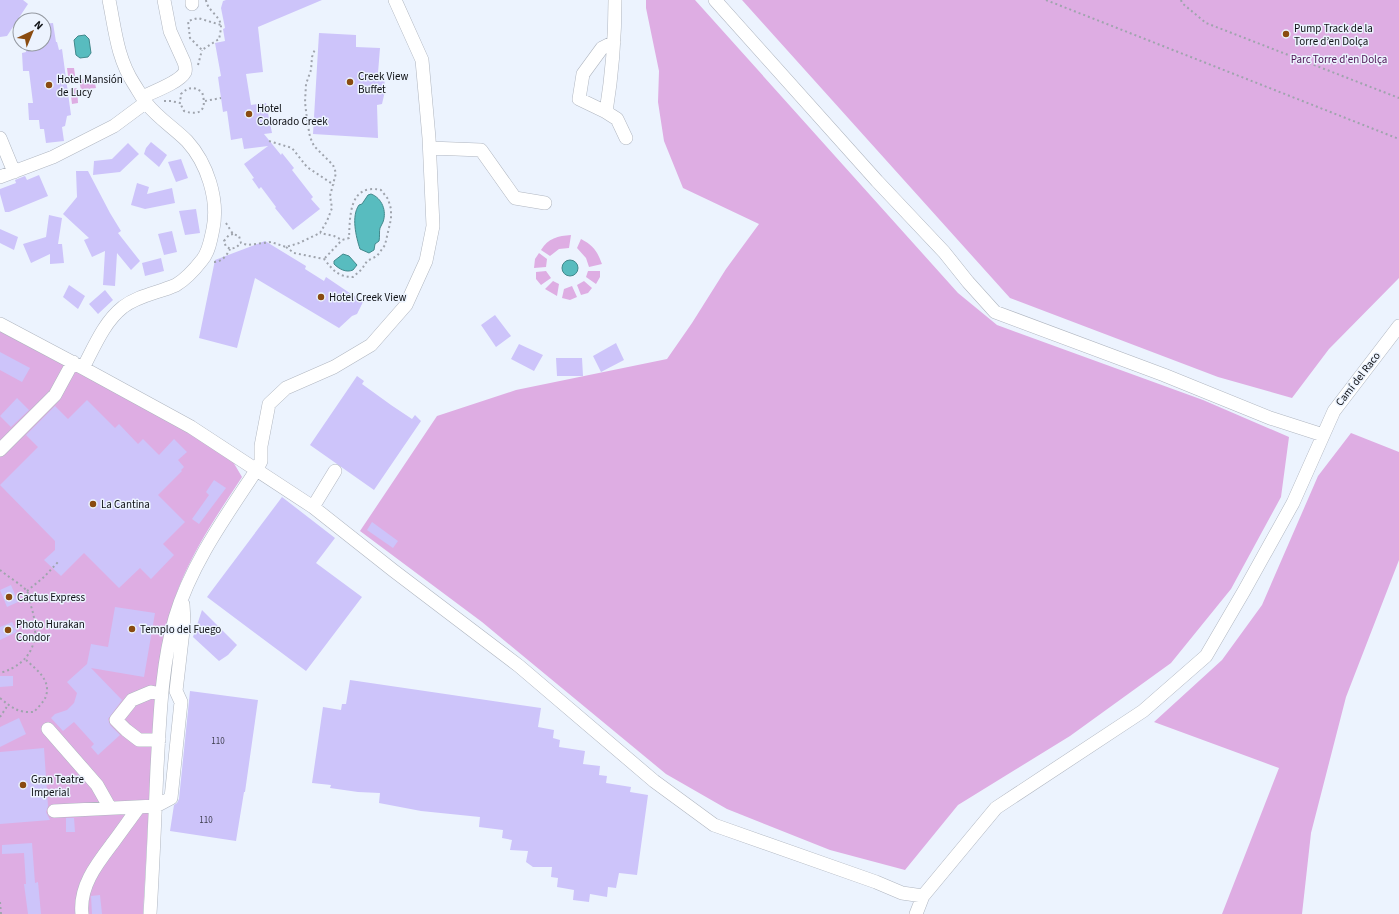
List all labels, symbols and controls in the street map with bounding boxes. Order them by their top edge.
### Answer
north arrow [12,12,52,52]
text: N [31,17,46,33]
place label: Pump Track de la Torre d’en Dolça [1294,21,1373,49]
marker: Pump Track de la Torre d’en Dolça [1281,29,1291,39]
park label: Parc Torre d'en Dolça [1291,52,1387,67]
place label: Creek View Buffet [358,69,408,97]
place label: Hotel Mansión de Lucy [57,72,123,100]
marker: Creek View Buffet [345,77,355,87]
marker: Hotel Mansión de Lucy [44,80,54,90]
place label: Hotel Colorado Creek [257,101,328,129]
marker: Hotel Colorado Creek [244,109,254,119]
place label: Hotel Creek View [329,290,406,305]
marker: Hotel Creek View [316,292,326,302]
street label: Camí del Raco [1332,349,1384,409]
place label: La Cantina [101,497,150,512]
marker: La Cantina [88,499,98,509]
place label: Cactus Express [17,590,85,605]
marker: Cactus Express [4,592,14,602]
place label: Photo Hurakan Condor [16,617,85,645]
place label: Templo del Fuego [140,622,221,637]
marker: Templo del Fuego [127,624,137,634]
marker: Photo Hurakan Condor [3,625,13,635]
house number: 110 [211,735,225,748]
place label: Gran Teatre Imperial [31,772,84,800]
marker: Gran Teatre Imperial [18,780,28,790]
house number: 110 [199,814,213,827]

